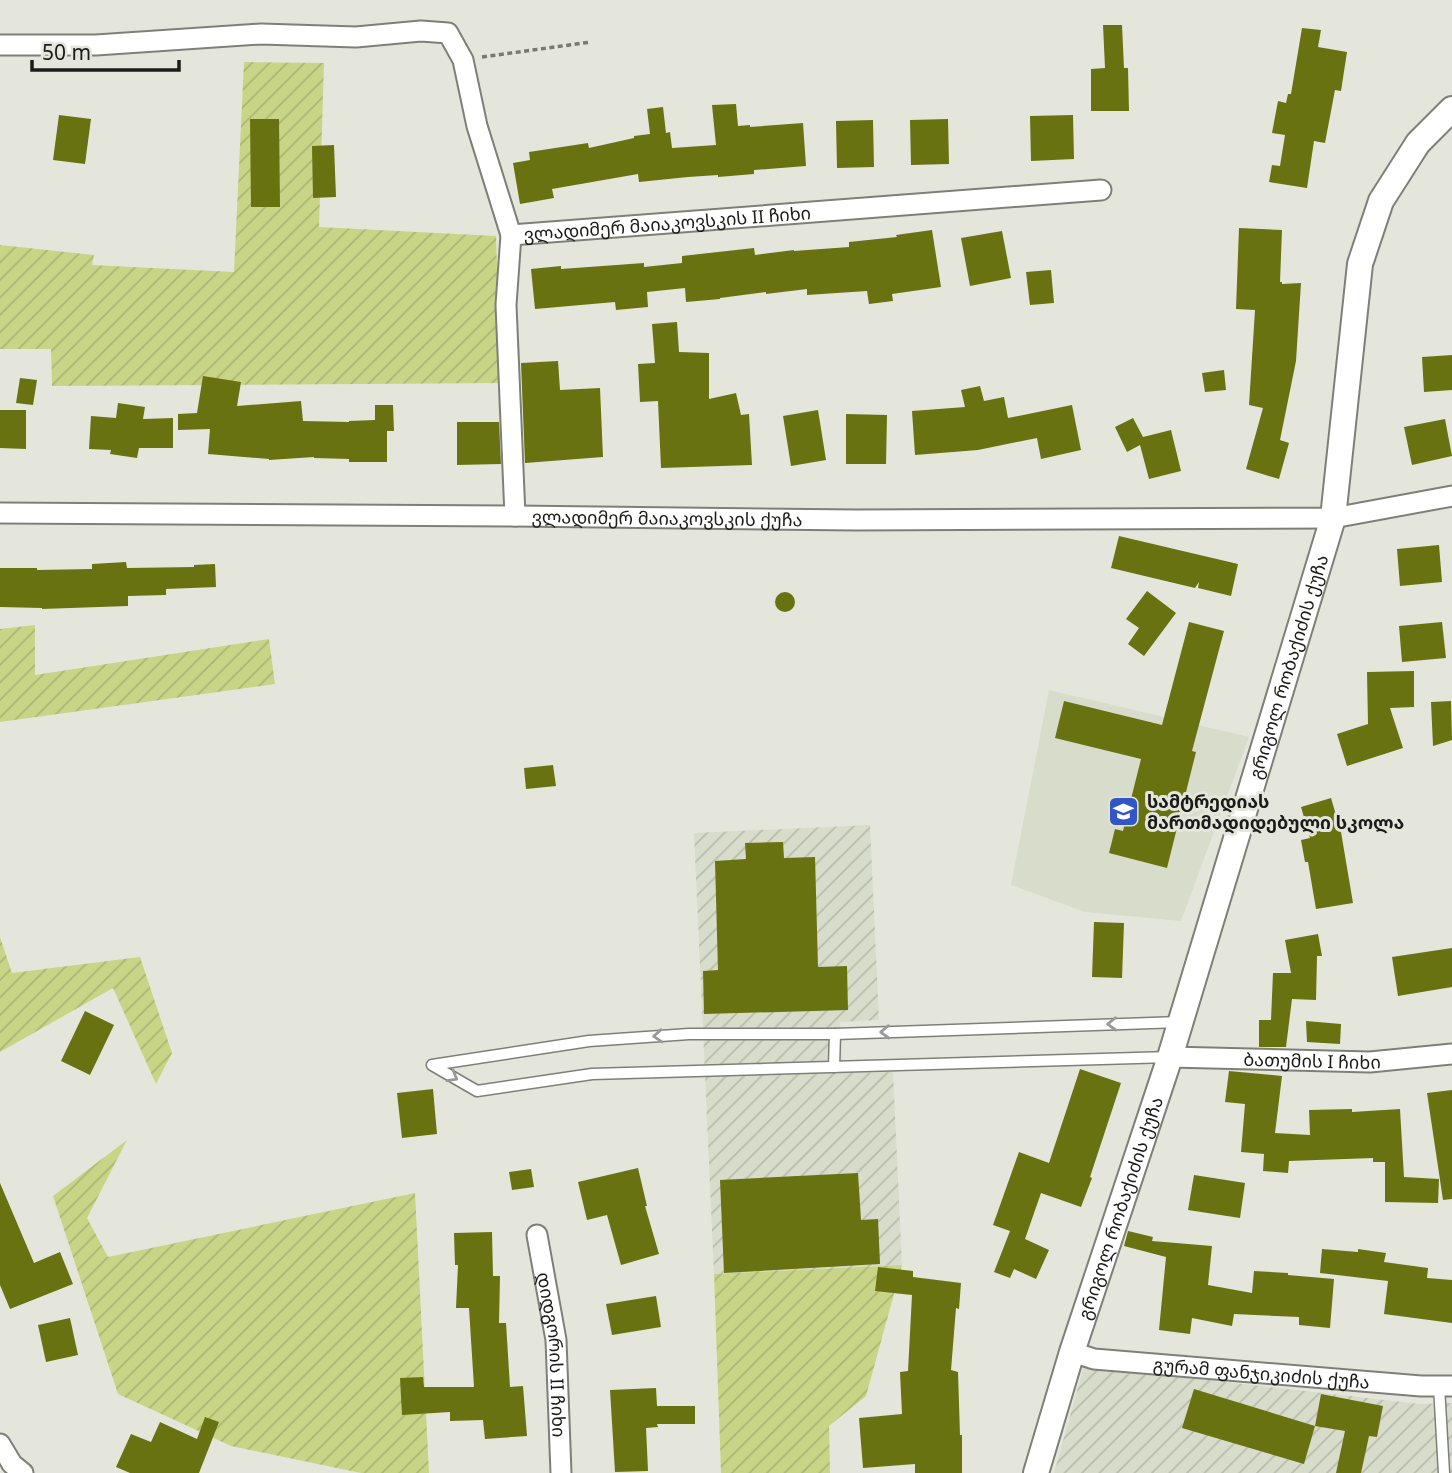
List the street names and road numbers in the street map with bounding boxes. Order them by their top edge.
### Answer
street label: ვლადიმერ მაიაკოვსკის II ჩიხი [523,200,812,246]
street label: ვლადიმერ მაიაკოვსკის ქუჩა [531,504,803,531]
street label: გრიგოლ რობაქიძის ქუჩა [1243,551,1333,782]
street label: ბათუმის I ჩიხი [1243,1047,1382,1074]
street label: გრიგოლ რობაქიძის ქუჩა [1072,1093,1168,1322]
street label: დიდგორის II ჩიხი [532,1270,572,1438]
street label: გურამ ფანჯიკიძის ქუჩა [1152,1352,1371,1394]

